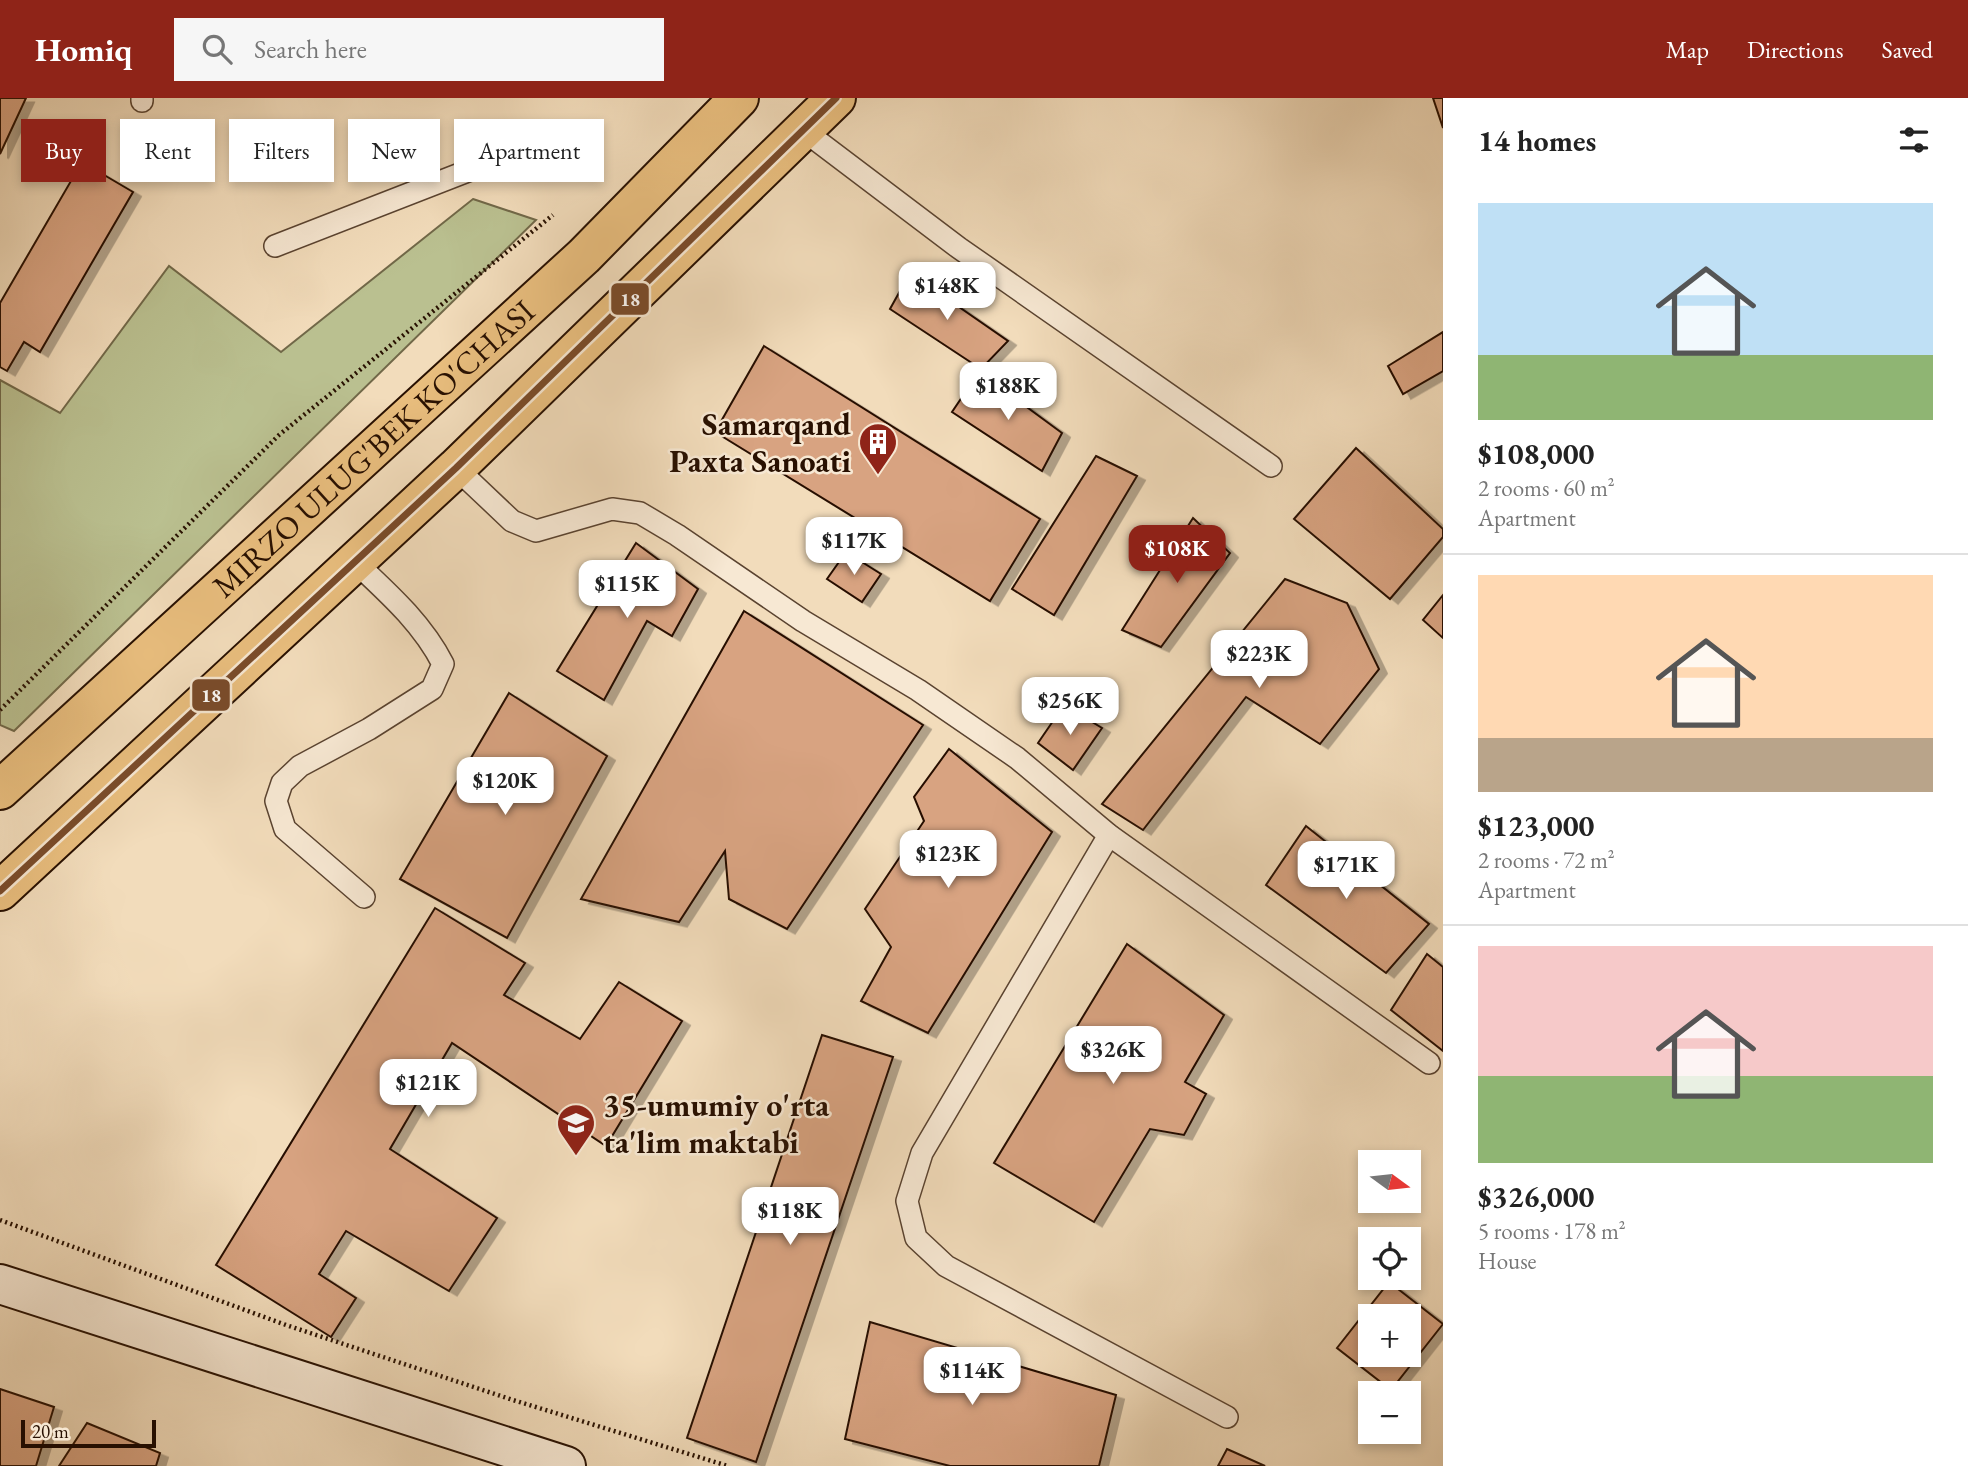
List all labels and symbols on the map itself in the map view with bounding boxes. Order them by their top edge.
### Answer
pin: $148K [898,262,996,322]
line badge: 18 [610,282,650,316]
text: 18 [620,287,640,312]
street label: MIRZO ULUG'BEK KO'CHASI [203,290,544,607]
pin: $188K [959,362,1057,422]
place label: Samarqand Paxta Sanoati [669,403,852,482]
building icon: Samarqand Paxta Sanoati [857,421,899,476]
pin: $117K [805,518,903,577]
pin: $108K [1128,526,1226,585]
pin: $115K [578,560,676,620]
pin: $223K [1210,630,1308,690]
line badge: 18 [191,678,231,712]
pin: $256K [1021,678,1119,737]
text: 18 [201,683,221,708]
pin: $120K [456,758,554,817]
pin: $123K [899,830,997,890]
pin: $171K [1297,842,1395,901]
pin: $326K [1064,1026,1162,1086]
pin: $121K [379,1060,477,1119]
place label: 35-umumiy o'rta ta'lim maktabi [603,1084,830,1163]
school or university icon: 35-umumiy o'rta ta'lim maktabi [555,1102,597,1157]
north arrow [1358,1150,1421,1213]
pin: $118K [741,1188,839,1247]
pin: $114K [923,1348,1021,1407]
scale bar [21,1417,156,1449]

